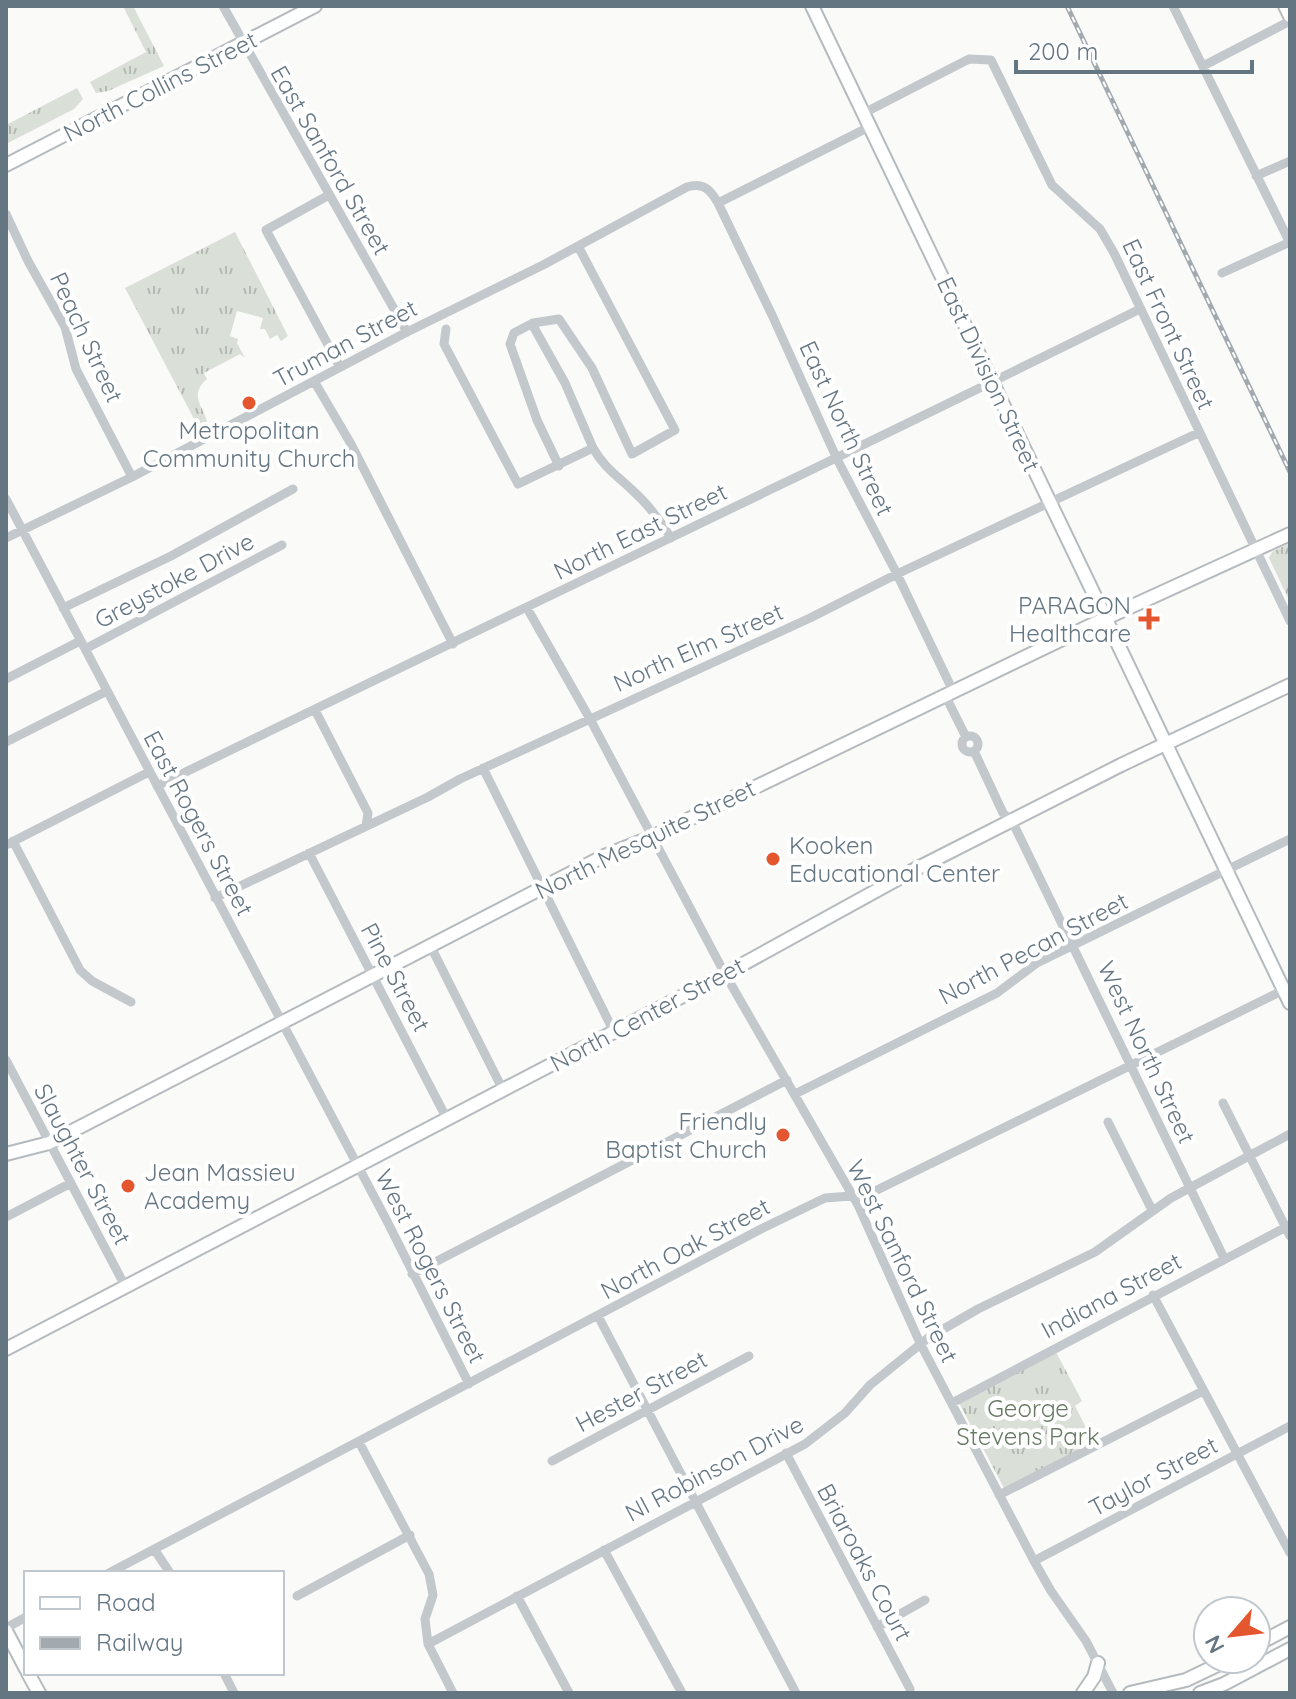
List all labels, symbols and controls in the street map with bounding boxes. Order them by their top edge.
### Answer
street label: North Collins Street [58,24,262,148]
scale bar [1016,24,1252,74]
text: 200 m [1028,36,1098,66]
street label: East Sanford Street [265,60,397,260]
street label: East Front Street [1116,234,1222,414]
street label: Peach Street [44,267,130,407]
street label: East Division Street [931,272,1047,476]
street label: Truman Street [268,293,422,393]
street label: East North Street [793,336,901,520]
marker: Metropolitan Community Church [240,394,258,412]
place label: Metropolitan Community Church [143,415,355,473]
street label: North East Street [548,476,732,586]
street label: Greystoke Drive [89,525,259,635]
place label: PARAGON Healthcare [1009,590,1131,648]
street label: North Elm Street [608,596,788,698]
marker: PARAGON Healthcare [1138,608,1160,630]
street label: East Rogers Street [138,725,260,921]
street label: North Mesquite Street [530,773,760,905]
place label: Kooken Educational Center [789,830,1000,888]
marker: Kooken Educational Center [764,850,782,868]
street label: North Pecan Street [933,885,1133,1011]
street label: Pine Street [355,917,437,1037]
street label: North Center Street [545,950,749,1078]
street label: West North Street [1092,956,1202,1148]
street label: Slaughter Street [28,1078,138,1250]
place label: Friendly Baptist Church [605,1106,767,1164]
marker: Friendly Baptist Church [774,1126,792,1144]
street label: West Sanford Street [841,1155,965,1367]
place label: Jean Massieu Academy [144,1157,296,1215]
street label: West Rogers Street [369,1164,493,1368]
marker: Jean Massieu Academy [119,1177,137,1195]
street label: North Oak Street [595,1191,775,1305]
street label: Indiana Street [1036,1245,1186,1345]
street label: Hester Street [570,1344,712,1438]
park label: George Stevens Park [956,1393,1100,1451]
street label: Nl Robinson Drive [620,1408,808,1528]
street label: Taylor Street [1084,1430,1222,1522]
street label: Briaroaks Court [811,1478,919,1646]
legend [24,1571,284,1675]
text: Road [96,1587,156,1617]
north arrow [1192,1595,1272,1675]
text: Railway [96,1627,183,1657]
text: N [1198,1631,1230,1658]

